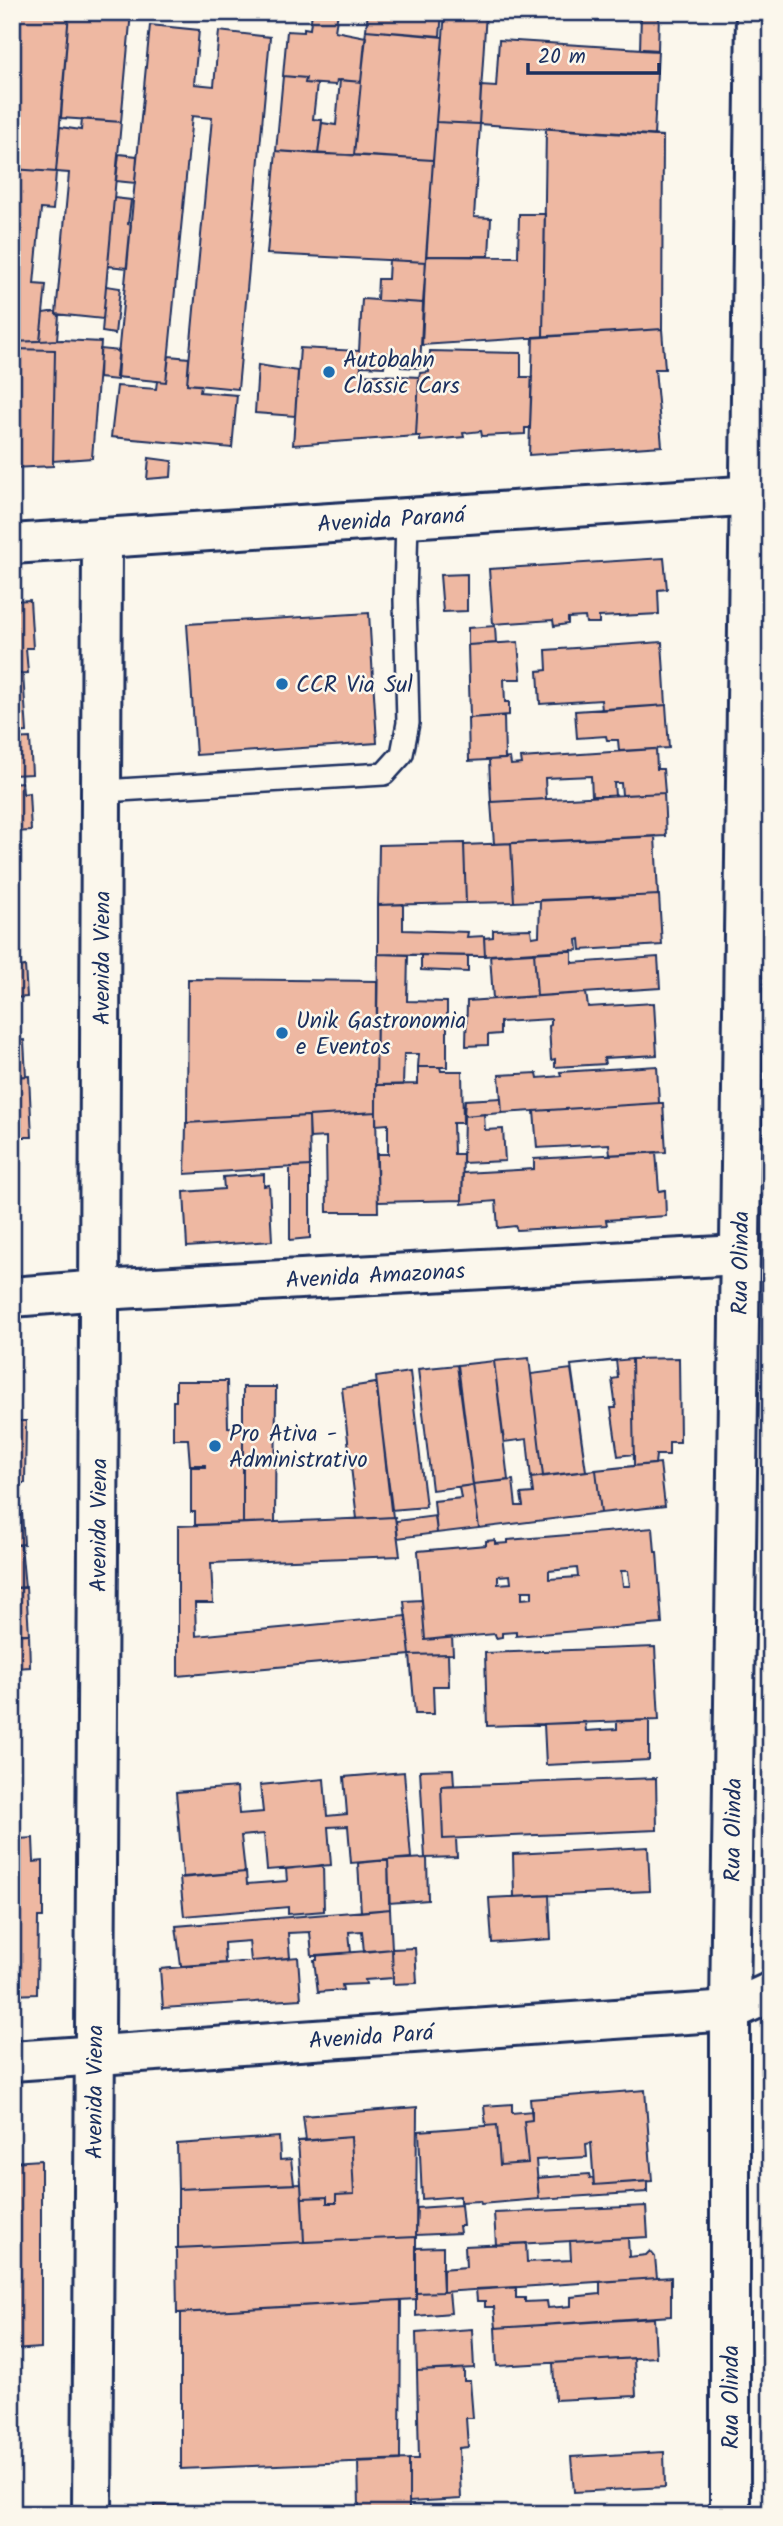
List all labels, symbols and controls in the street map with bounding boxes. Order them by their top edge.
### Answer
scale bar [528,32,659,76]
text: 20 m [538,41,586,74]
place label: Autobahn Classic Cars [343,343,460,405]
marker: Autobahn Classic Cars [321,364,337,380]
street label: Avenida Paraná [316,498,469,544]
place label: CCR Via Sul [296,668,413,704]
marker: CCR Via Sul [274,676,290,692]
street label: Avenida Viena [85,891,122,1025]
place label: Unik Gastronomia e Eventos [296,1004,466,1066]
marker: Unik Gastronomia e Eventos [274,1025,290,1041]
street label: Rua Olinda [723,1211,760,1315]
street label: Avenida Amazonas [285,1254,466,1300]
place label: Pro Ativa - Administrativo [229,1417,368,1479]
marker: Pro Ativa - Administrativo [207,1438,223,1454]
street label: Avenida Viena [82,1458,119,1592]
street label: Rua Olinda [716,1778,753,1882]
street label: Avenida Pará [308,2016,437,2060]
street label: Avenida Viena [78,2025,115,2159]
street label: Rua Olinda [714,2345,750,2449]

